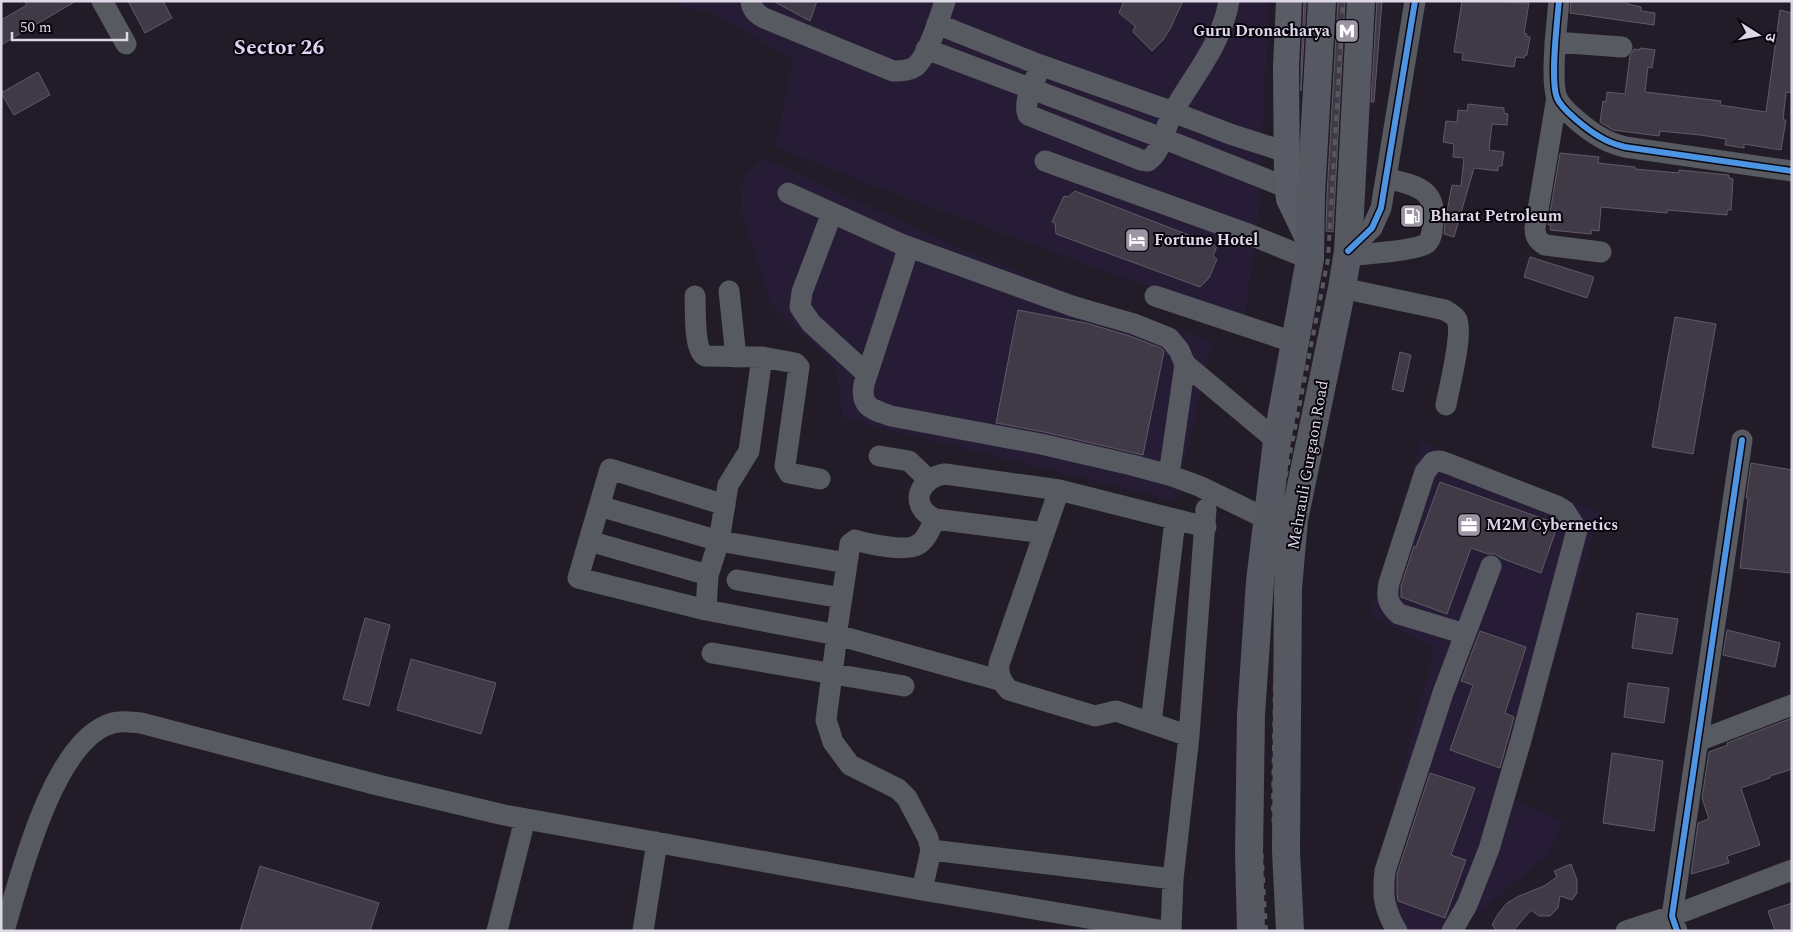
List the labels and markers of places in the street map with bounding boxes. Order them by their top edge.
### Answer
metro station icon: Guru Dronacharya [1334,18,1360,44]
place label: Guru Dronacharya [1193,19,1331,43]
fuel station icon: Bharat Petroleum [1399,203,1425,229]
place label: Bharat Petroleum [1430,204,1563,228]
hotel icon: Fortune Hotel [1124,227,1150,253]
place label: Fortune Hotel [1154,228,1258,252]
office icon: M2M Cybernetics [1456,512,1482,538]
place label: M2M Cybernetics [1486,513,1618,537]

